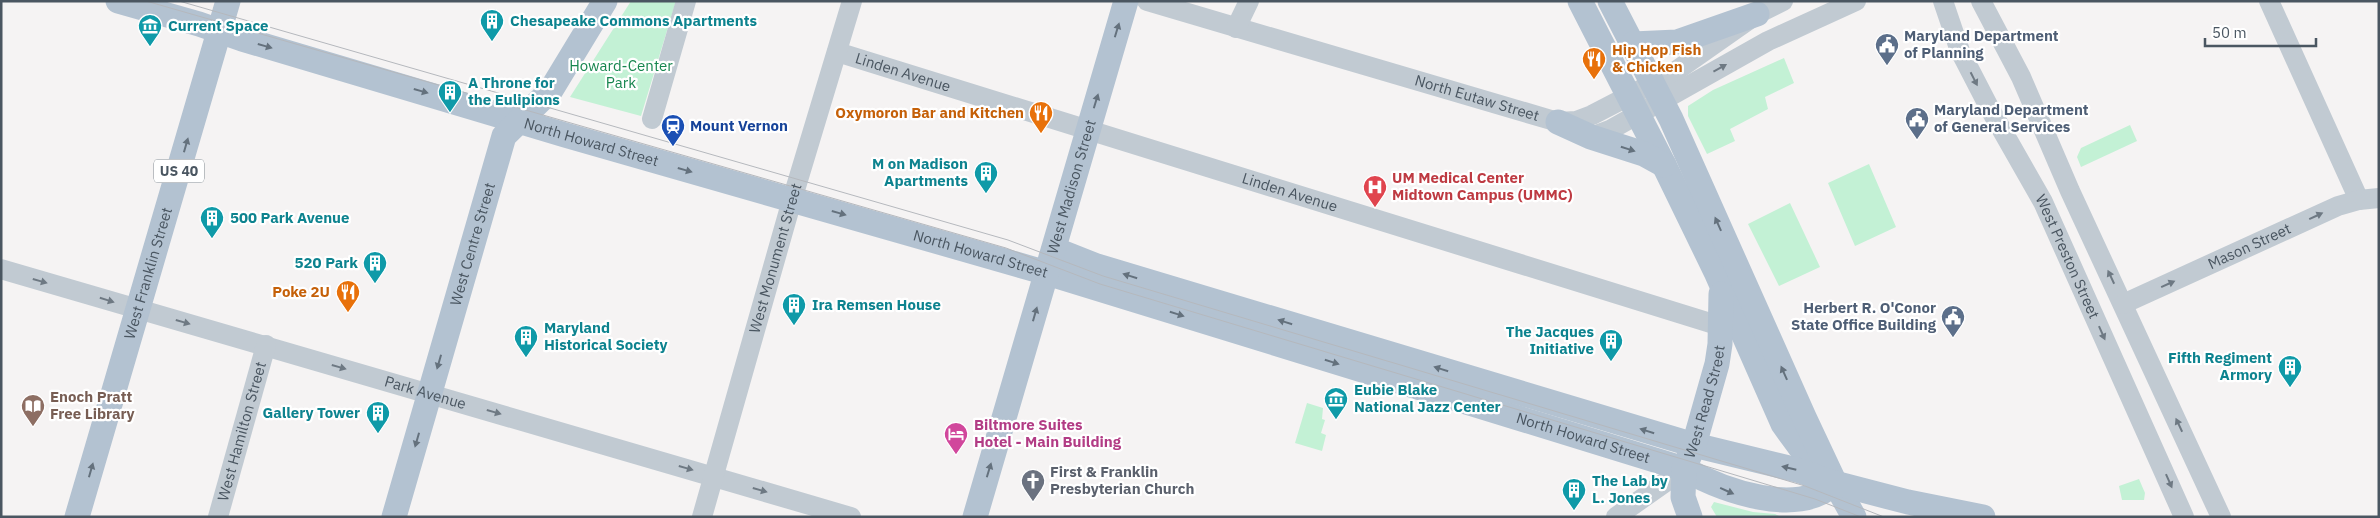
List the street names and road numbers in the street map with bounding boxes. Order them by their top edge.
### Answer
street label: Linden Avenue [853,48,953,96]
street label: North Eutaw Street [1413,70,1542,125]
street label: North Howard Street [522,113,661,170]
street label: West Madison Street [1042,117,1100,256]
road number: US 40 [154,160,204,182]
street label: Linden Avenue [1240,168,1340,216]
street label: West Centre Street [446,180,499,308]
street label: West Monument Street [745,181,806,335]
street label: West Preston Street [2032,191,2104,322]
street label: West Franklin Street [120,205,176,341]
street label: Mason Street [2205,219,2294,273]
street label: North Howard Street [911,225,1050,282]
street label: West Read Street [1680,344,1729,461]
street label: West Hamilton Street [213,359,270,503]
street label: Park Avenue [382,371,468,413]
street label: North Howard Street [1514,408,1653,467]

